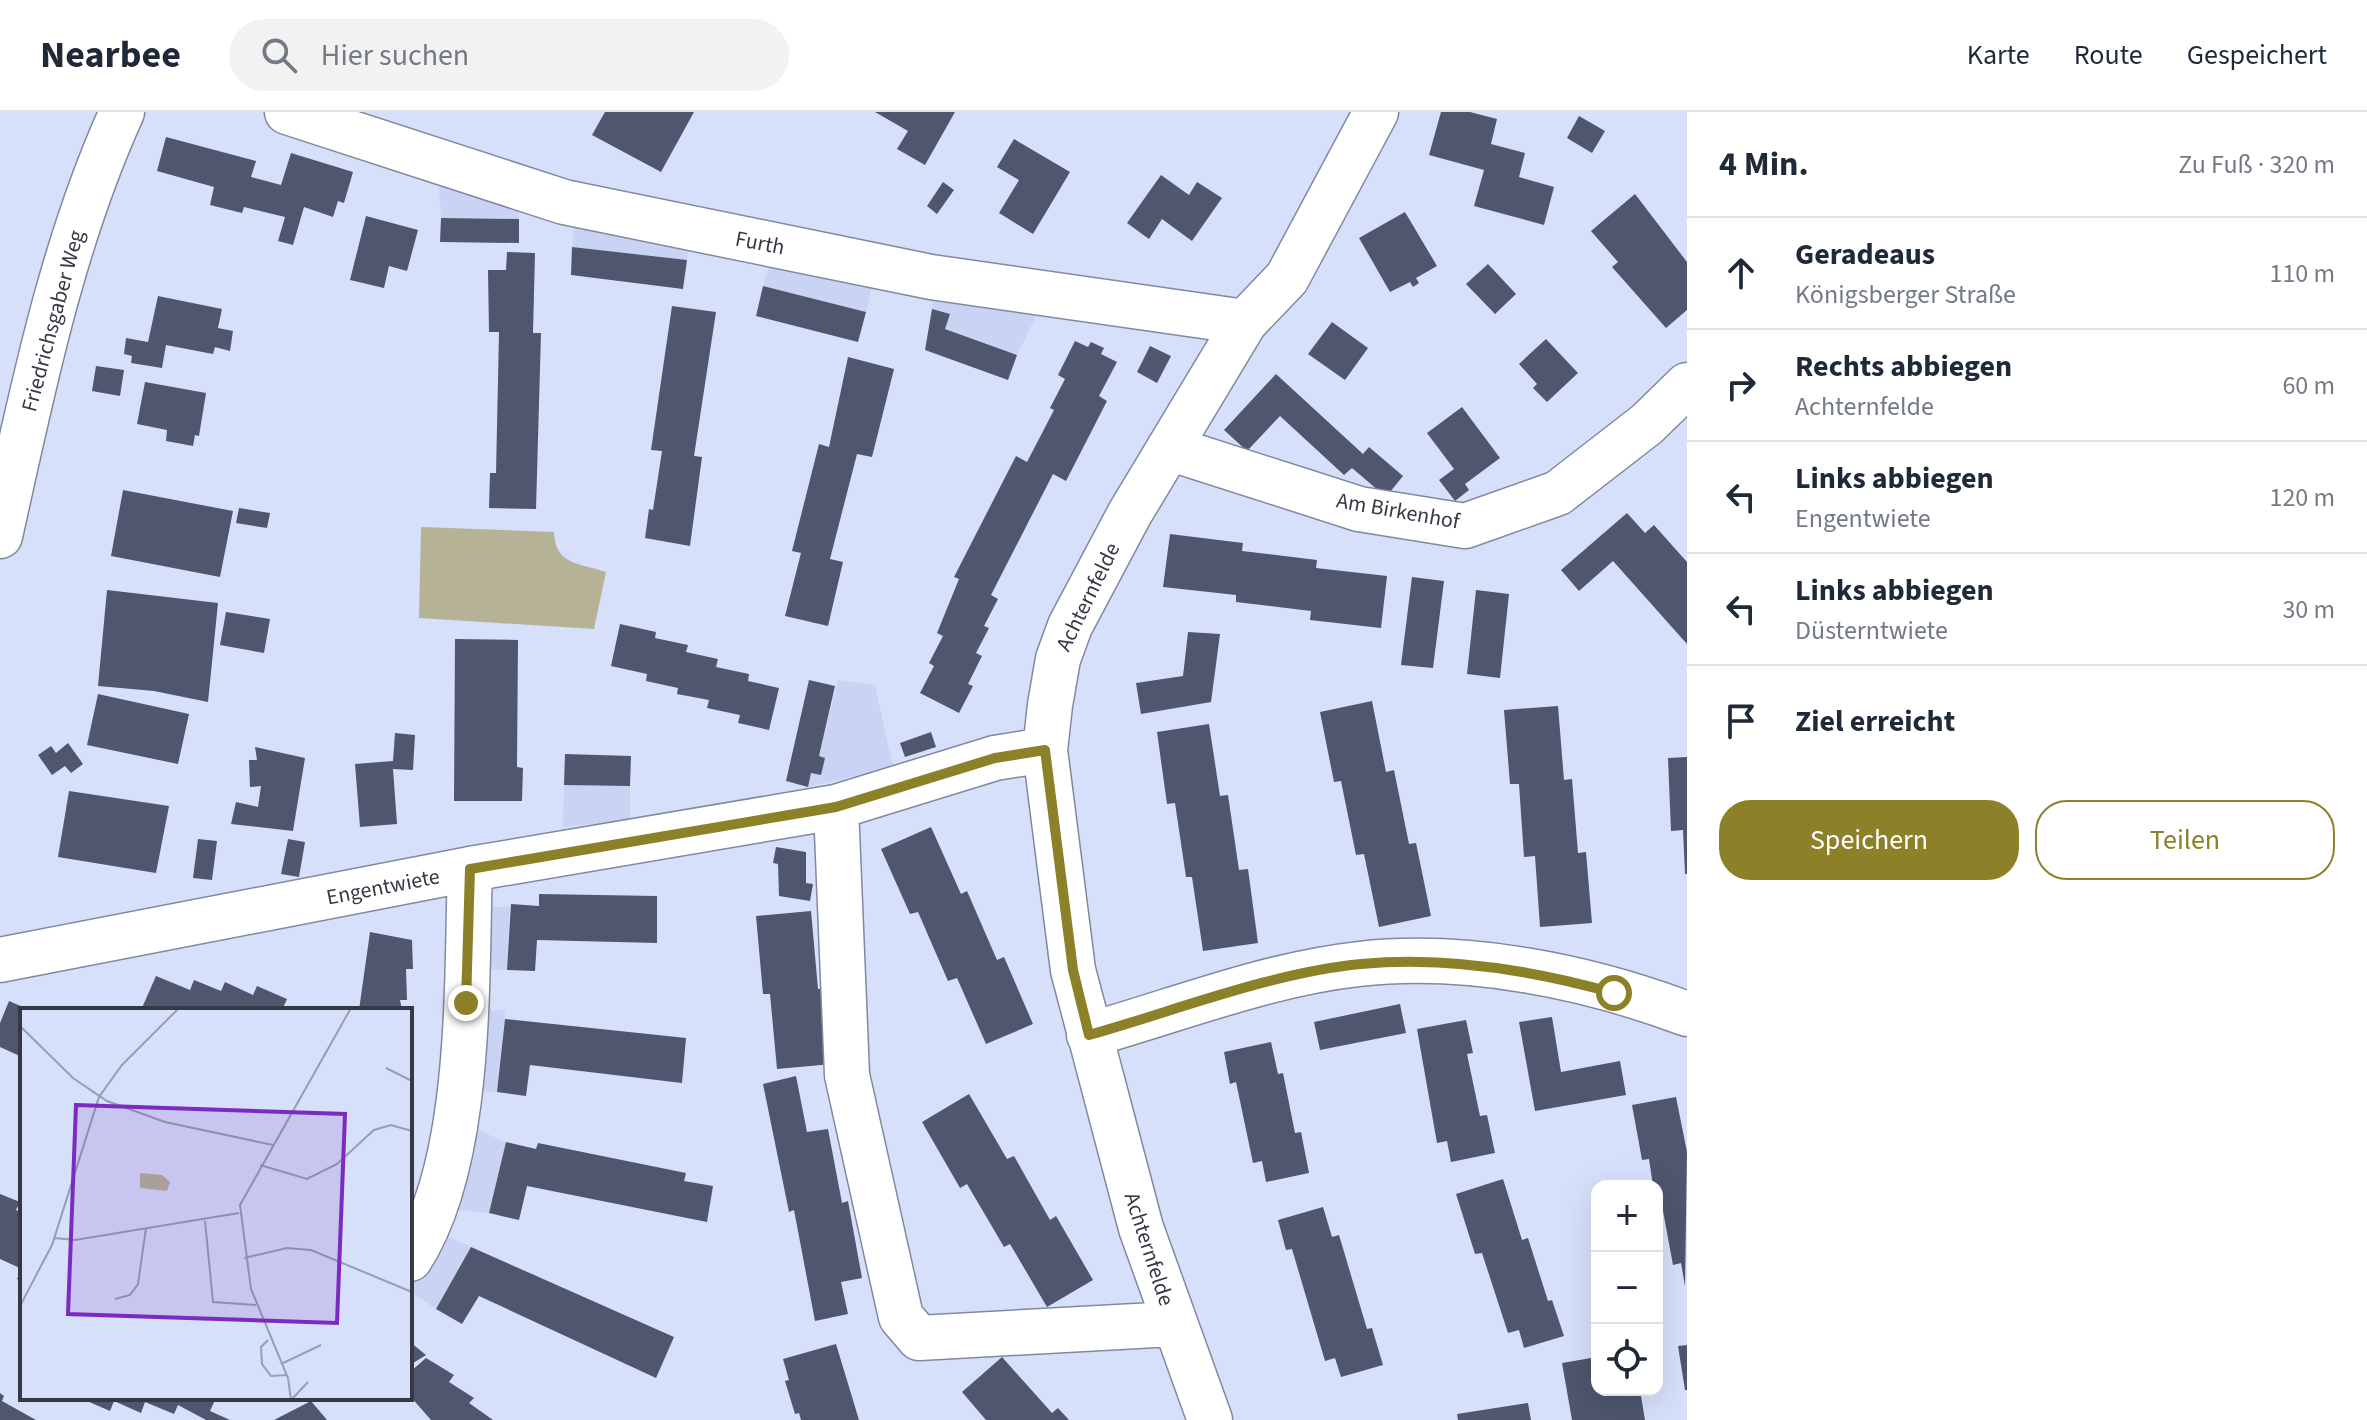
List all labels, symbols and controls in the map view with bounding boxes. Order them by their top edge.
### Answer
search box [229,19,789,91]
text: Nearbee [40,28,181,82]
icon: search [257,33,301,77]
text: Hier suchen [321,34,469,77]
text: Karte [1967,35,2030,75]
text: Route [2074,35,2143,75]
text: Gespeichert [2187,35,2327,75]
text: 4 Min. [1719,140,1809,189]
text: Zu Fuß · 320 m [2178,146,2335,183]
street label: Furth [733,223,787,263]
street label: Friedrichsgaber Weg [13,227,93,415]
text: Geradeaus [1795,233,1935,276]
icon: ahead [1719,251,1763,295]
text: 110 m [2269,255,2335,292]
text: Königsberger Straße [1795,276,2016,313]
text: Rechts abbiegen [1795,345,2012,388]
icon: right [1719,363,1763,407]
text: 60 m [2282,367,2335,404]
text: Achternfelde [1795,388,1934,425]
text: Links abbiegen [1795,457,1994,500]
icon: left [1719,475,1763,519]
text: 120 m [2269,479,2335,516]
street label: Am Birkenhof [1334,484,1464,538]
text: Engentwiete [1795,500,1931,537]
street label: Achternfelde [1048,537,1128,657]
text: Links abbiegen [1795,569,1994,612]
icon: left [1719,587,1763,631]
text: 30 m [2282,591,2335,628]
text: Düsterntwiete [1795,612,1948,649]
icon: arrive [1719,699,1763,743]
text: Ziel erreicht [1795,700,1955,743]
button: Speichern [1719,800,2019,880]
button: Teilen [2035,800,2335,880]
street label: Engentwiete [324,860,442,914]
route start [1596,975,1632,1011]
route end [448,985,484,1021]
inset map [20,1008,412,1400]
map controls [1591,1180,1663,1396]
button: + [1591,1180,1663,1252]
street label: Achternfelde [1116,1188,1182,1310]
button: − [1591,1252,1663,1324]
button: locate [1591,1324,1663,1396]

